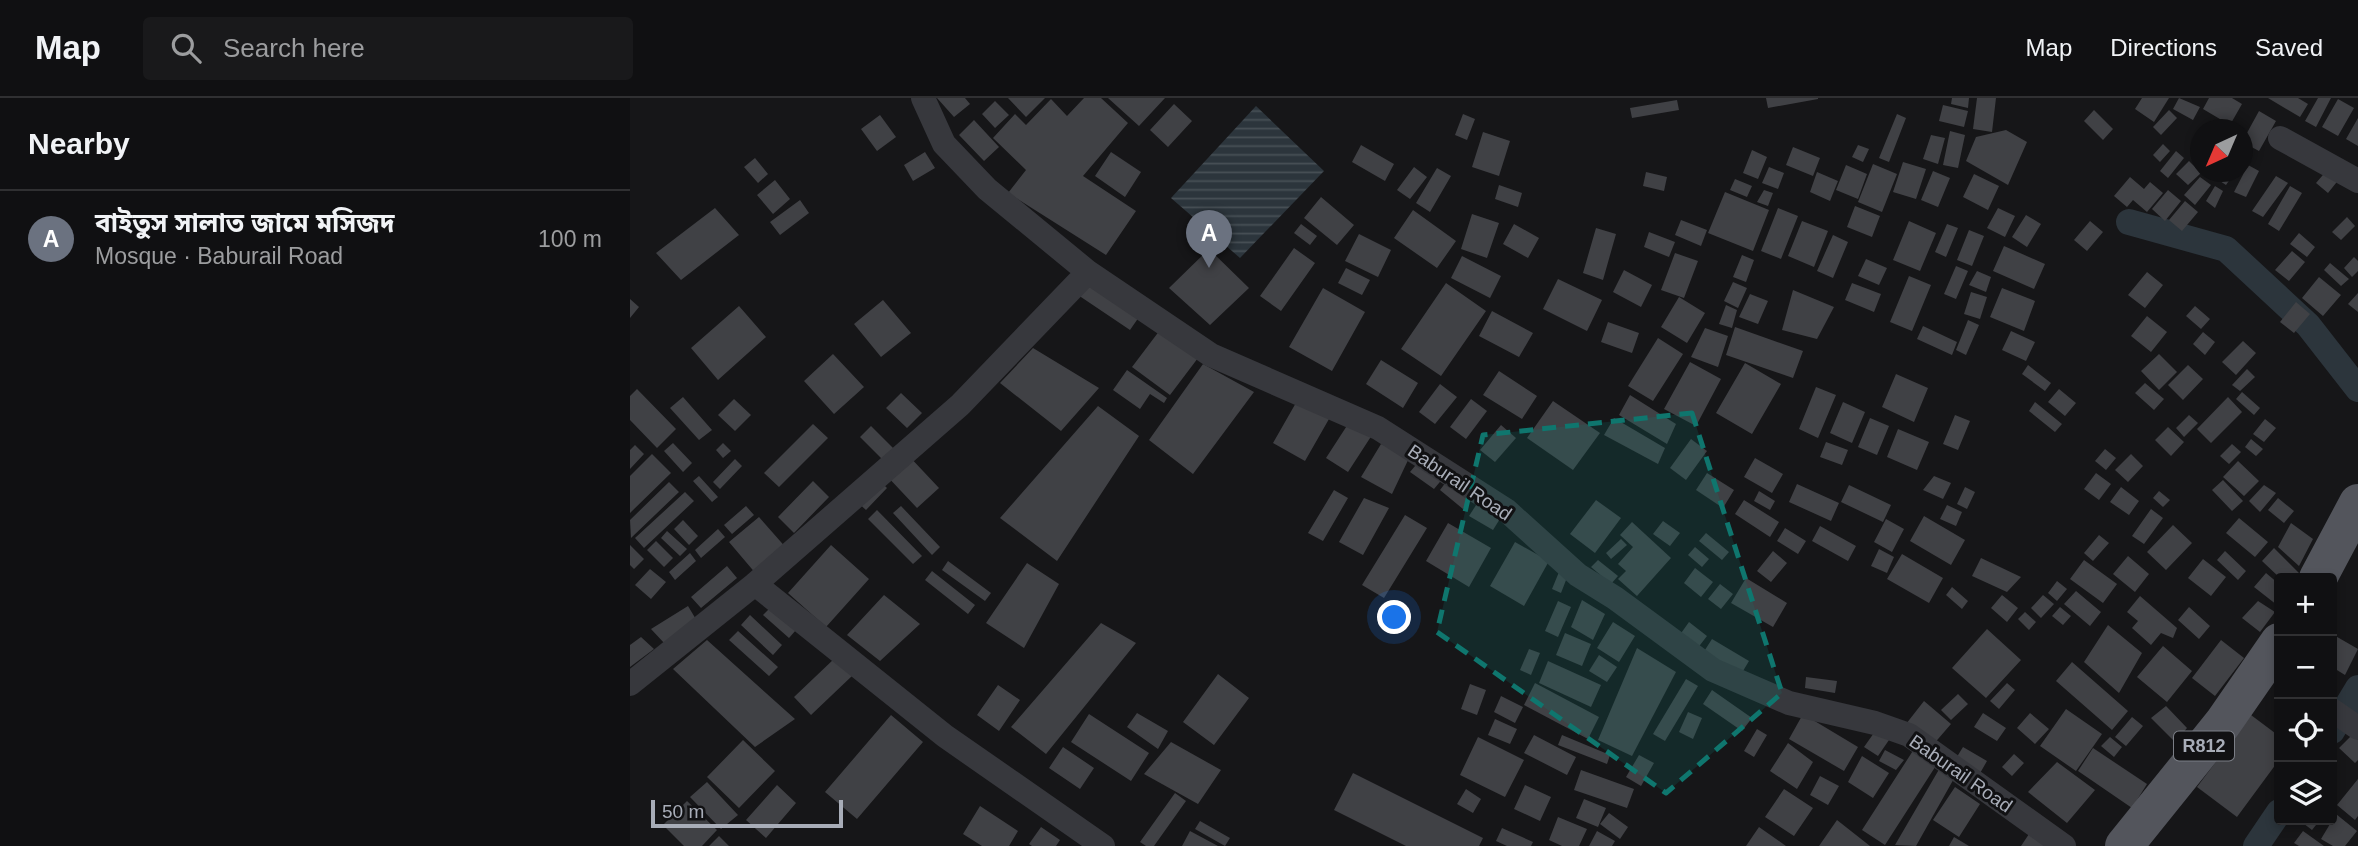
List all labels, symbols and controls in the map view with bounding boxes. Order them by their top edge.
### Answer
search box [143,17,633,80]
text: Map [35,29,101,66]
icon: search [167,29,205,67]
text: Search here [223,33,365,63]
text: Map [2026,34,2072,61]
text: Directions [2110,34,2217,61]
text: Saved [2255,34,2323,61]
north arrow [2190,119,2253,182]
text: Nearby [28,127,130,160]
text: বাইতুস সালাত জামে মসিজদ [95,208,394,238]
pin: A [1186,210,1232,268]
text: A [43,226,59,252]
text: 100 m [538,226,602,252]
text: Mosque · Baburail Road [95,243,343,269]
street label: Baburail Road [1404,440,1516,525]
map controls [2274,573,2337,825]
button: + [2274,573,2337,636]
your location [1377,600,1411,634]
button: − [2274,636,2337,699]
button: locate [2274,699,2337,762]
street label: Baburail Road [1905,730,2016,817]
road number: R812 [2174,732,2234,760]
button: layers [2274,762,2337,825]
scale bar [651,797,844,829]
text: 50 m [662,801,704,822]

